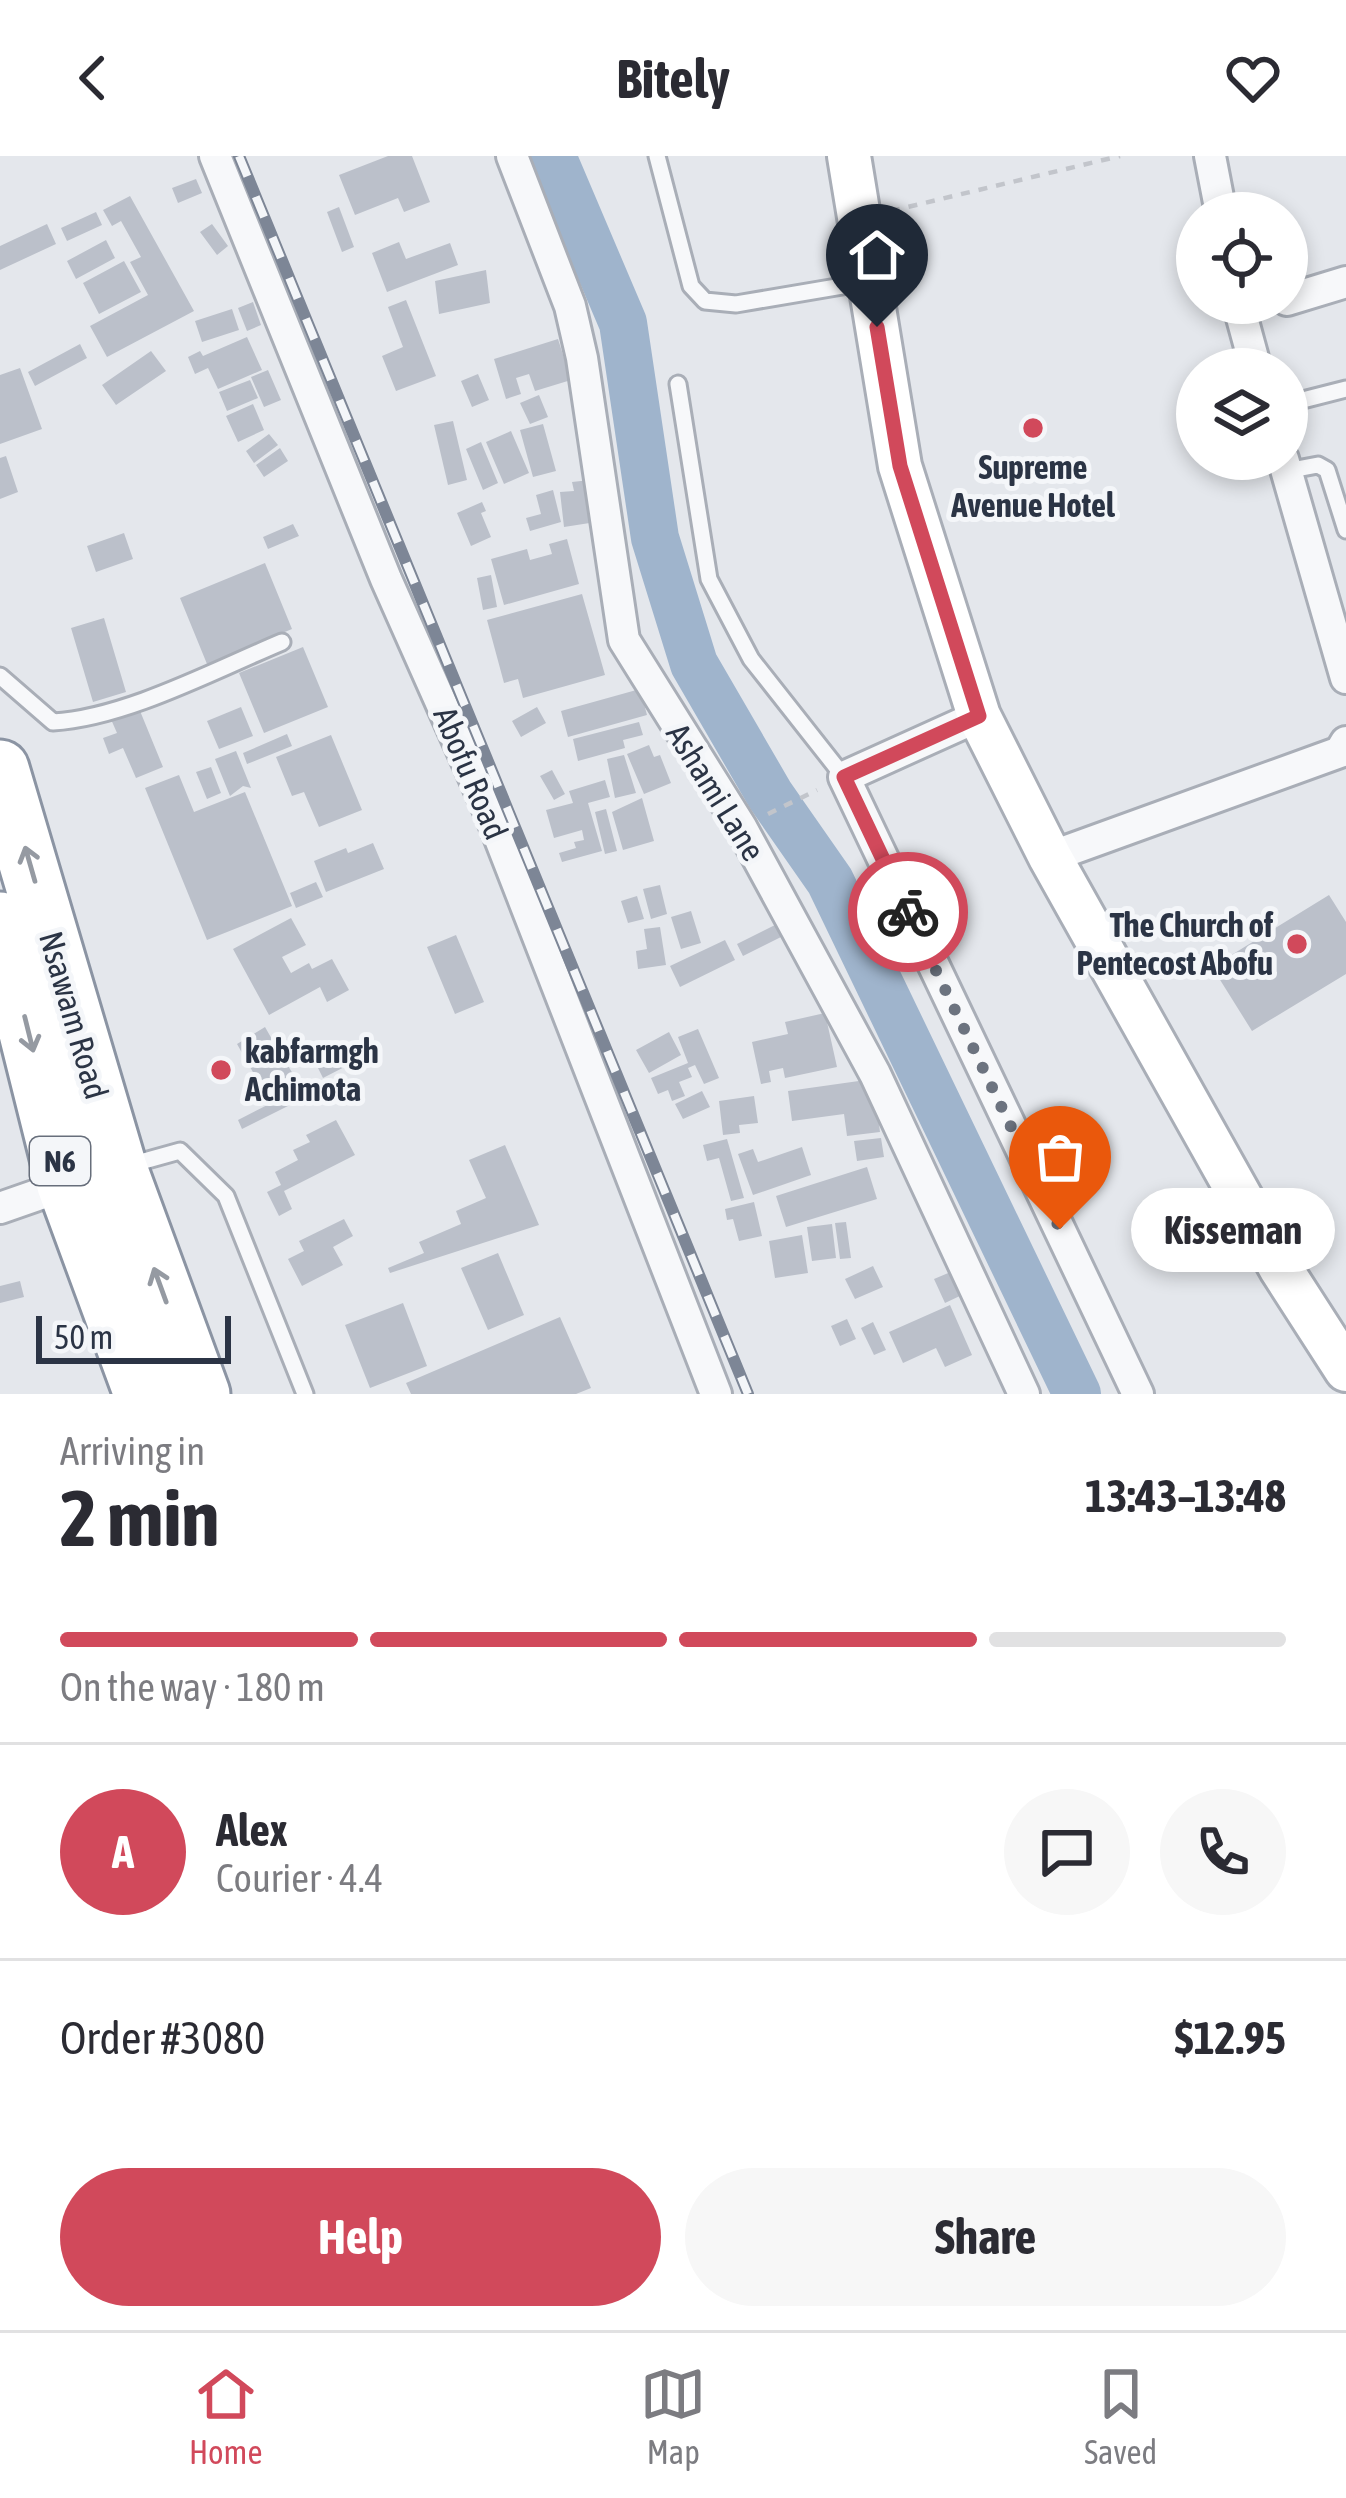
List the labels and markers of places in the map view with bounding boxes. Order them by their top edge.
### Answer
pin [826,204,928,327]
marker: Supreme Avenue Hotel [1020,415,1046,441]
place label: Supreme Avenue Hotel [950,448,1116,524]
place label: The Church of Pentecost Abofu [1076,906,1274,982]
marker: The Church of Pentecost Abofu [1284,931,1310,957]
place label: kabfarmgh Achimota [244,1032,379,1108]
marker: kabfarmgh Achimota [208,1057,234,1083]
pin [1009,1106,1111,1229]
callout: Kisseman [1132,1187,1336,1271]

